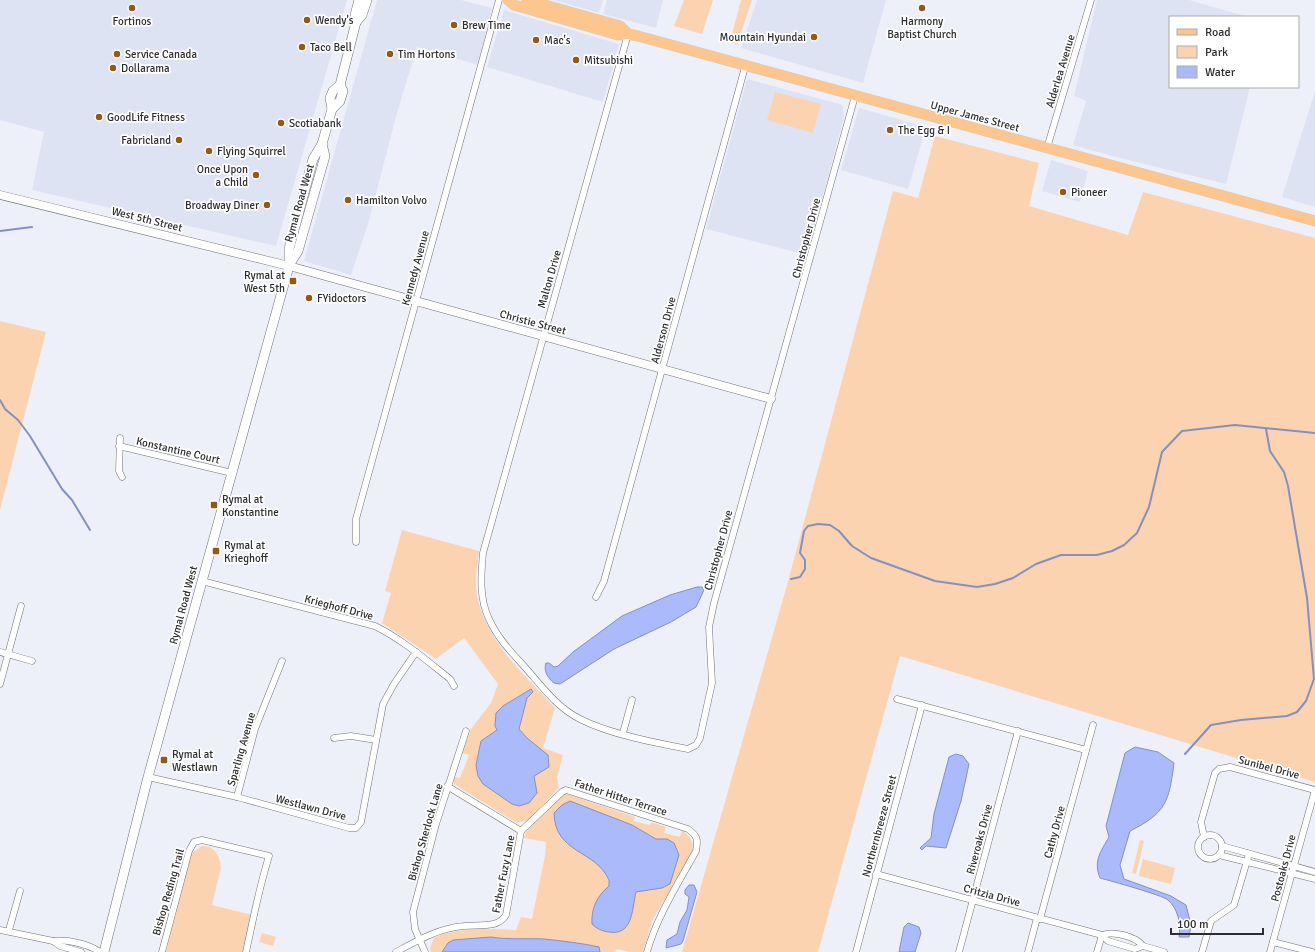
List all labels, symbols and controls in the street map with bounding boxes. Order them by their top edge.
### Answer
marker: Fortinos [127,3,137,13]
marker: Harmony Baptist Church [917,3,927,13]
place label: Wendy's [315,14,354,27]
place label: Fortinos [113,15,152,28]
marker: Wendy's [302,15,312,25]
place label: Harmony Baptist Church [887,15,957,41]
legend [1169,16,1299,88]
place label: Brew Time [462,19,511,32]
marker: Brew Time [449,20,459,30]
text: Road [1205,25,1231,40]
place label: Mountain Hyundai [720,31,806,44]
marker: Mountain Hyundai [809,32,819,42]
street label: Alderlea Avenue [1043,33,1078,109]
place label: Mac's [544,34,571,47]
marker: Mac's [531,35,541,45]
place label: Taco Bell [310,41,352,54]
marker: Taco Bell [297,42,307,52]
text: Park [1205,45,1228,60]
place label: Service Canada [125,48,197,61]
place label: Tim Hortons [398,48,455,61]
marker: Service Canada [112,49,122,59]
marker: Tim Hortons [385,49,395,59]
place label: Mitsubishi [584,54,633,67]
marker: Mitsubishi [571,55,581,65]
place label: Dollarama [121,62,170,75]
marker: Dollarama [108,63,118,73]
text: Water [1205,65,1236,80]
street label: Upper James Street [929,98,1021,135]
place label: GoodLife Fitness [107,111,185,124]
marker: GoodLife Fitness [94,112,104,122]
place label: Scotiabank [289,117,342,130]
marker: Scotiabank [276,118,286,128]
place label: The Egg & I [898,124,950,137]
marker: The Egg & I [885,125,895,135]
place label: Fabricland [121,134,171,147]
marker: Fabricland [174,135,184,145]
place label: Flying Squirrel [217,145,286,158]
marker: Flying Squirrel [204,146,214,156]
street label: Rymal Road West [282,162,317,244]
place label: Once Upon a Child [197,163,248,189]
marker: Once Upon a Child [251,170,261,180]
place label: Pioneer [1071,186,1107,199]
marker: Pioneer [1058,187,1068,197]
place label: Hamilton Volvo [356,194,427,207]
marker: Hamilton Volvo [343,195,353,205]
street label: Christopher Drive [790,197,823,280]
place label: Broadway Diner [185,199,259,212]
marker: Broadway Diner [262,200,272,210]
street label: West 5th Street [110,204,184,235]
street label: Kennedy Avenue [399,229,432,307]
street label: Malton Drive [535,249,564,310]
place label: Rymal at West 5th [244,269,285,295]
marker: Rymal at West 5th [288,276,298,286]
place label: FYidoctors [317,292,367,305]
marker: FYidoctors [304,293,314,303]
street label: Alderson Drive [648,295,679,365]
street label: Christie Street [498,307,568,338]
street label: Konstantine Court [135,435,221,466]
place label: Rymal at Konstantine [222,493,279,519]
marker: Rymal at Konstantine [209,500,219,510]
street label: Christopher Drive [702,509,735,592]
place label: Rymal at Krieghoff [224,539,269,565]
marker: Rymal at Krieghoff [211,546,221,556]
street label: Rymal Road West [167,564,200,646]
street label: Krieghoff Drive [303,592,375,623]
street label: Sparling Avenue [225,711,258,788]
place label: Rymal at Westlawn [172,748,218,774]
street label: Sunibel Drive [1237,753,1301,782]
marker: Rymal at Westlawn [159,755,169,765]
street label: Northernbreeze Street [860,774,899,878]
street label: Father Hitter Terrace [573,776,669,819]
street label: Bishop Sherlock Lane [405,782,446,882]
street label: Westlawn Drive [274,792,348,823]
street label: Riveroaks Drive [964,803,995,876]
street label: Cathy Drive [1041,804,1068,860]
street label: Postoaks Drive [1268,833,1299,903]
street label: Father Fuzy Lane [490,834,517,914]
street label: Bishop Reding Trail [150,847,187,937]
street label: Critzia Drive [962,882,1022,909]
scale bar [1171,910,1263,936]
text: 100 m [1177,917,1209,932]

